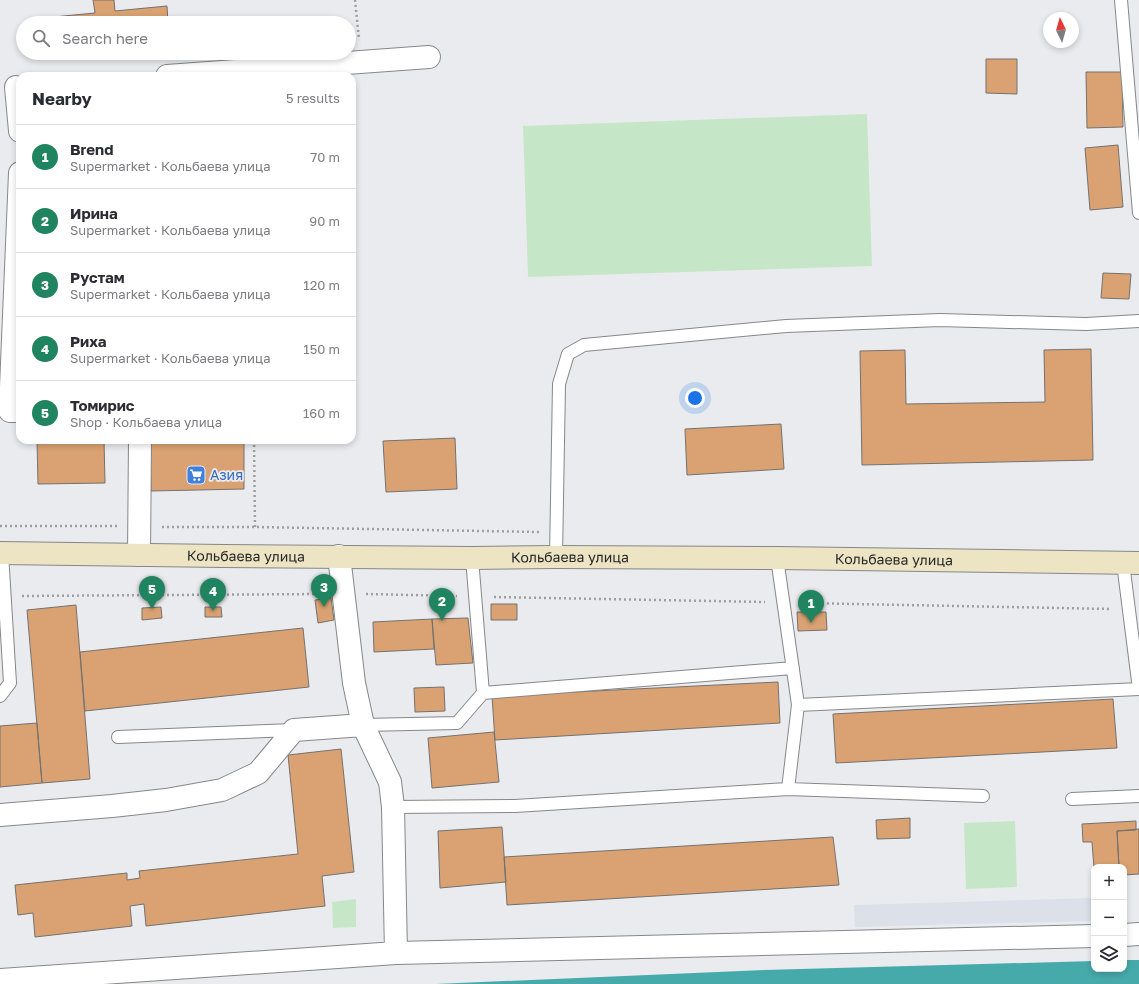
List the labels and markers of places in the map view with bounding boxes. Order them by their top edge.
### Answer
supermarket icon: Азия [185,464,207,486]
place label: Азия [210,466,243,483]
pin: 3 [311,574,337,607]
pin: 5 [139,576,165,609]
pin: 4 [200,578,226,611]
pin: 2 [429,588,455,621]
pin: 1 [798,590,824,623]

